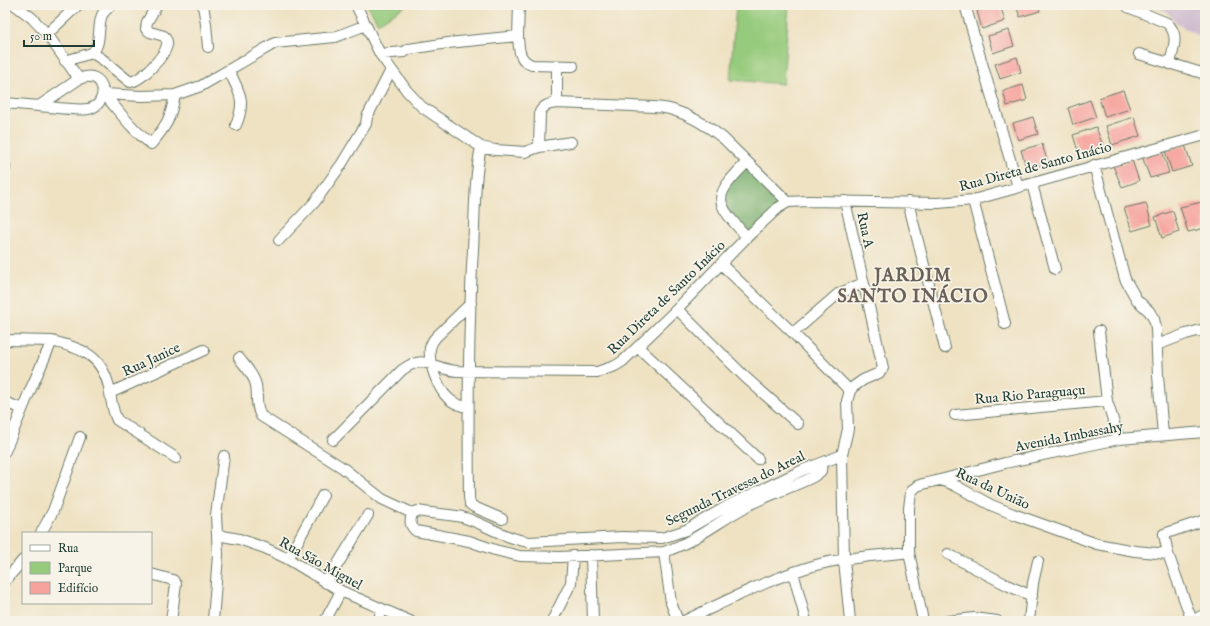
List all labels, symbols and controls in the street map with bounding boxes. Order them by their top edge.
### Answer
scale bar [24,22,94,48]
text: 50 m [30,29,52,44]
street label: Rua Direta de Santo Inácio [957,138,1114,196]
street label: Rua A [852,211,878,250]
street label: Rua Direta de Santo Inácio [604,236,730,359]
district label: JARDIM SANTO INÁCIO [837,265,989,309]
street label: Rua Janice [120,338,184,381]
street label: Rua Rio Paraguaçu [974,381,1086,409]
street label: Avenida Imbassahy [1013,418,1125,456]
street label: Segunda Travessa do Areal [663,447,808,531]
street label: Rua da União [953,464,1033,514]
legend [22,532,152,604]
street label: Rua São Miguel [276,534,366,594]
text: Rua [58,541,79,556]
text: Parque [58,561,93,577]
text: Edifício [58,581,99,596]

